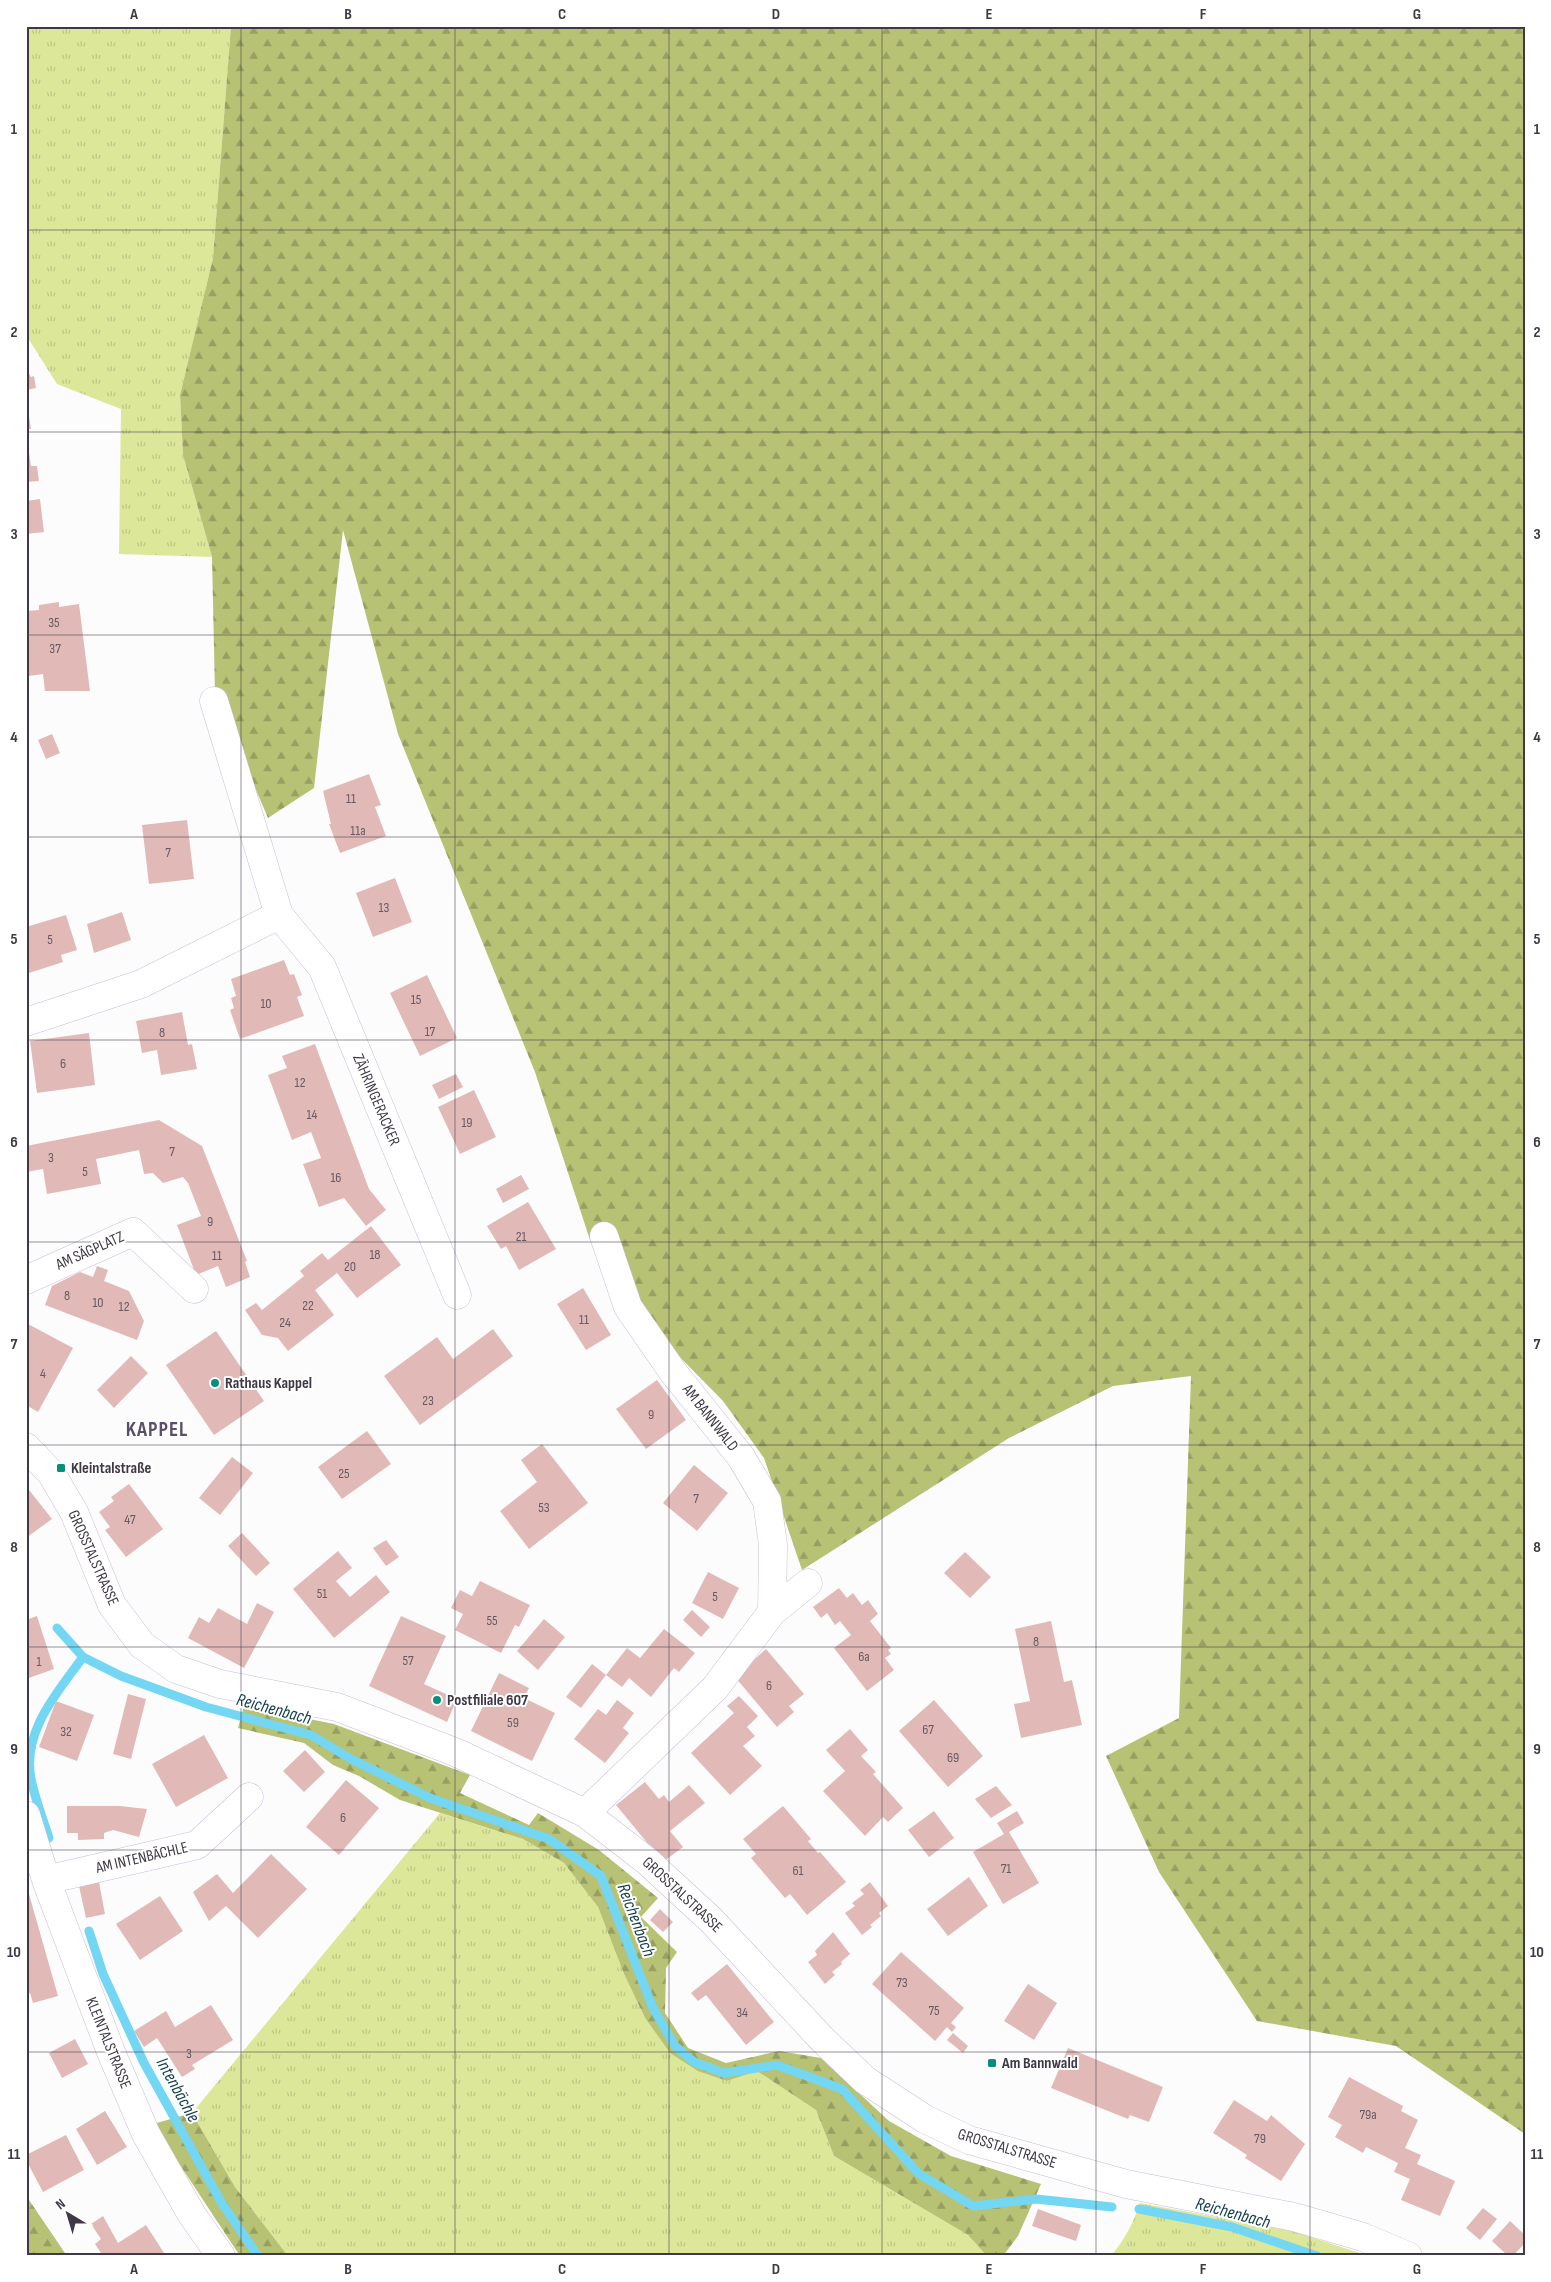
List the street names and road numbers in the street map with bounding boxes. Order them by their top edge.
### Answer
street label: ZÄHRINGERACKER [348,1051,404,1149]
street label: AM SÄGPLATZ [52,1227,127,1275]
street label: AM BANNWALD [677,1380,742,1455]
street label: GROSSTALSTRASSE [64,1507,122,1609]
street label: AM INTENBÄCHLE [93,1838,190,1878]
street label: GROSSTALSTRASSE [638,1853,726,1937]
street label: KLEINTALSTRASSE [81,1994,135,2092]
street label: GROSSTALSTRASSE [955,2125,1059,2173]

